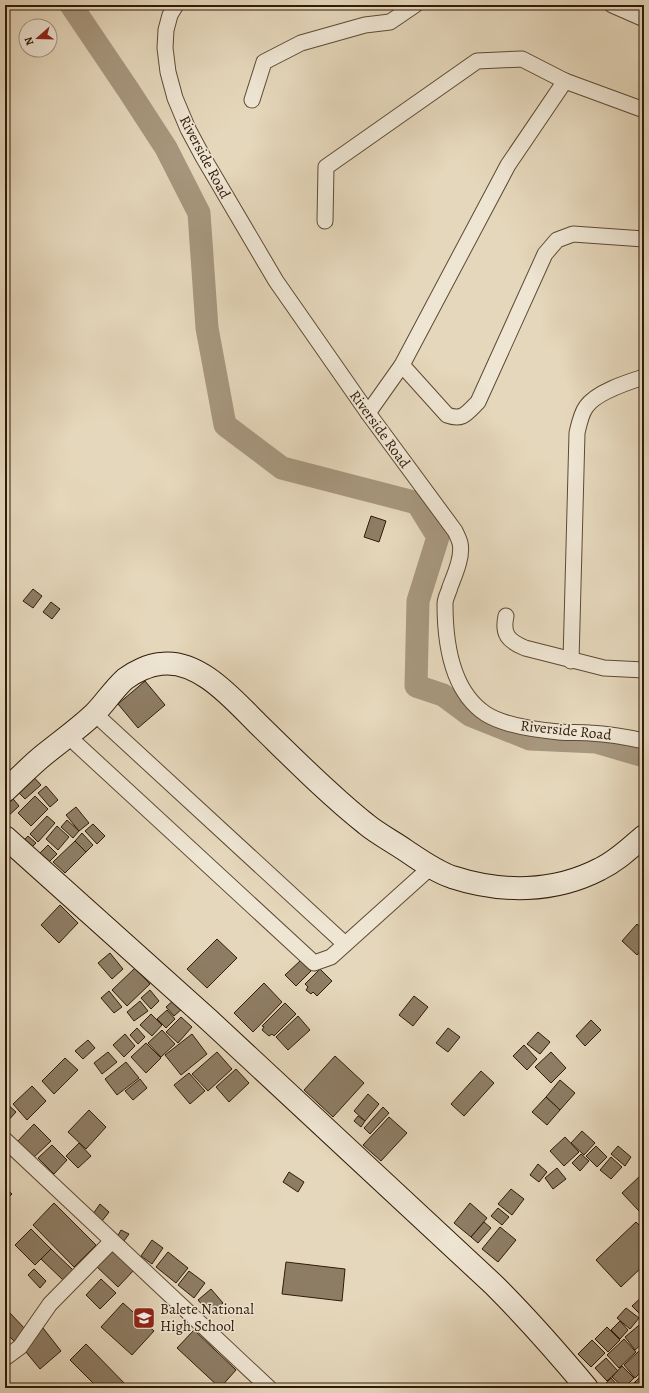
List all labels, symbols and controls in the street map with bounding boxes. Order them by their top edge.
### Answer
north arrow [18,18,58,58]
text: N [21,35,37,48]
street label: Riverside Road [175,112,236,203]
street label: Riverside Road [345,386,415,473]
street label: Riverside Road [520,715,613,745]
place label: Balete National High School [160,1299,254,1336]
school or university icon: Balete National High School [131,1305,157,1331]

